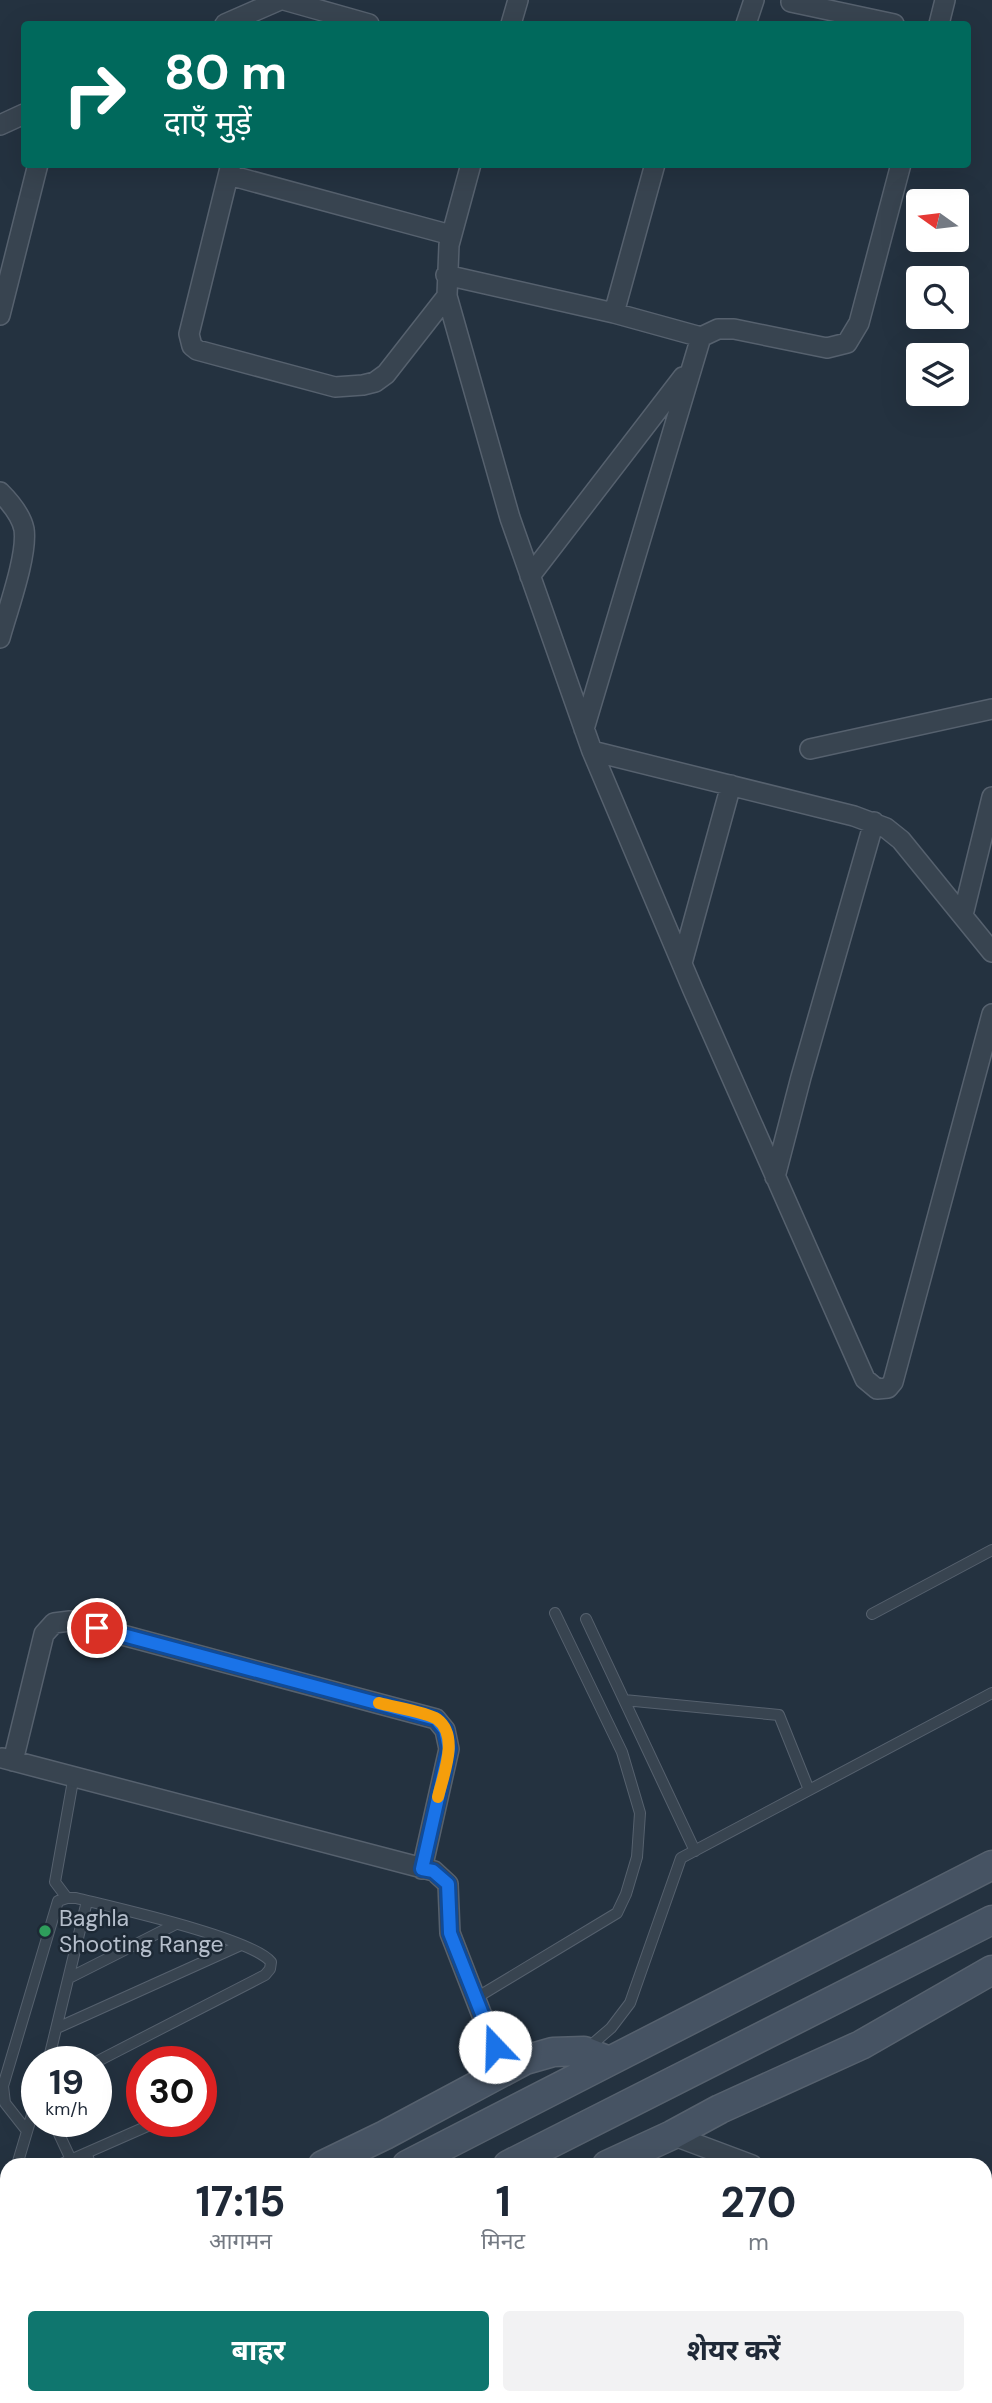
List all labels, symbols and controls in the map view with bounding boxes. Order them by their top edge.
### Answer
text: 80 m [164,40,287,104]
icon: right [49,49,140,140]
text: दाएँ मुड़ें [164,102,252,144]
north arrow [906,189,970,252]
map controls [906,189,969,406]
button: search [906,266,969,329]
button: layers [906,343,969,406]
pin [67,1598,127,1658]
icon: arrive [78,1609,116,1647]
place label: Baghla Shooting Range [59,1903,224,1959]
marker: Baghla Shooting Range [37,1923,53,1939]
position arrow [458,2010,532,2084]
speed limit sign: 30 [126,2046,217,2137]
text: 19 [49,2059,84,2105]
text: km/h [45,2097,88,2121]
text: 17:15 [196,2174,285,2229]
text: 1 [495,2174,511,2229]
text: 270 [721,2175,796,2230]
text: आगमन [209,2226,272,2256]
text: मिनट [481,2226,525,2256]
text: m [748,2227,769,2257]
button: बाहर [28,2311,489,2391]
button: शेयर करें [503,2311,964,2391]

